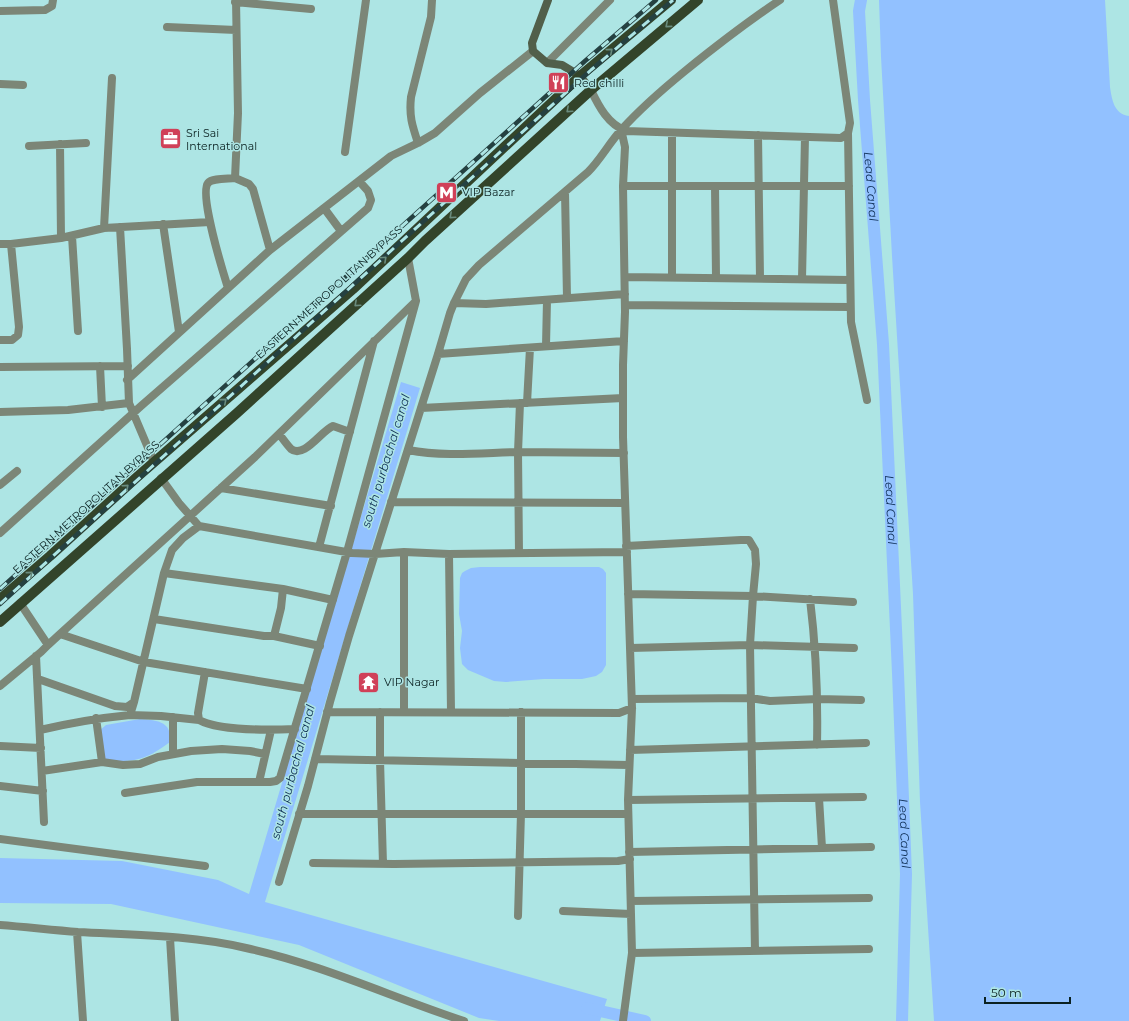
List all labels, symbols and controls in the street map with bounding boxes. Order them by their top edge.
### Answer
one-way arrow [665,20,672,27]
one-way arrow [606,48,613,55]
restaurant icon: Red chilli [546,70,572,96]
place label: Red chilli [574,76,624,90]
one-way arrow [567,105,574,112]
office icon: Sri Sai International [157,126,183,152]
place label: Sri Sai International [186,126,257,153]
water label: Lead Canal [861,151,881,222]
metro station icon: VIP Bazar [434,179,460,205]
place label: VIP Bazar [462,185,515,199]
one-way arrow [449,211,457,219]
street label: EASTERN METROPOLITAN BYPASS [253,222,405,362]
one-way arrow [379,257,387,264]
one-way arrow [354,300,362,307]
water label: south purbachal canal [358,392,413,530]
one-way arrow [219,398,227,406]
street label: EASTERN METROPOLITAN BYPASS [10,437,162,577]
water label: Lead Canal [882,475,900,546]
one-way arrow [121,484,129,492]
one-way arrow [25,571,32,578]
temple icon: VIP Nagar [356,669,382,695]
place label: VIP Nagar [384,675,439,689]
water label: south purbachal canal [267,702,318,842]
water label: Lead Canal [896,798,914,869]
scale bar [985,979,1070,1005]
text: 50 m [991,985,1022,1000]

